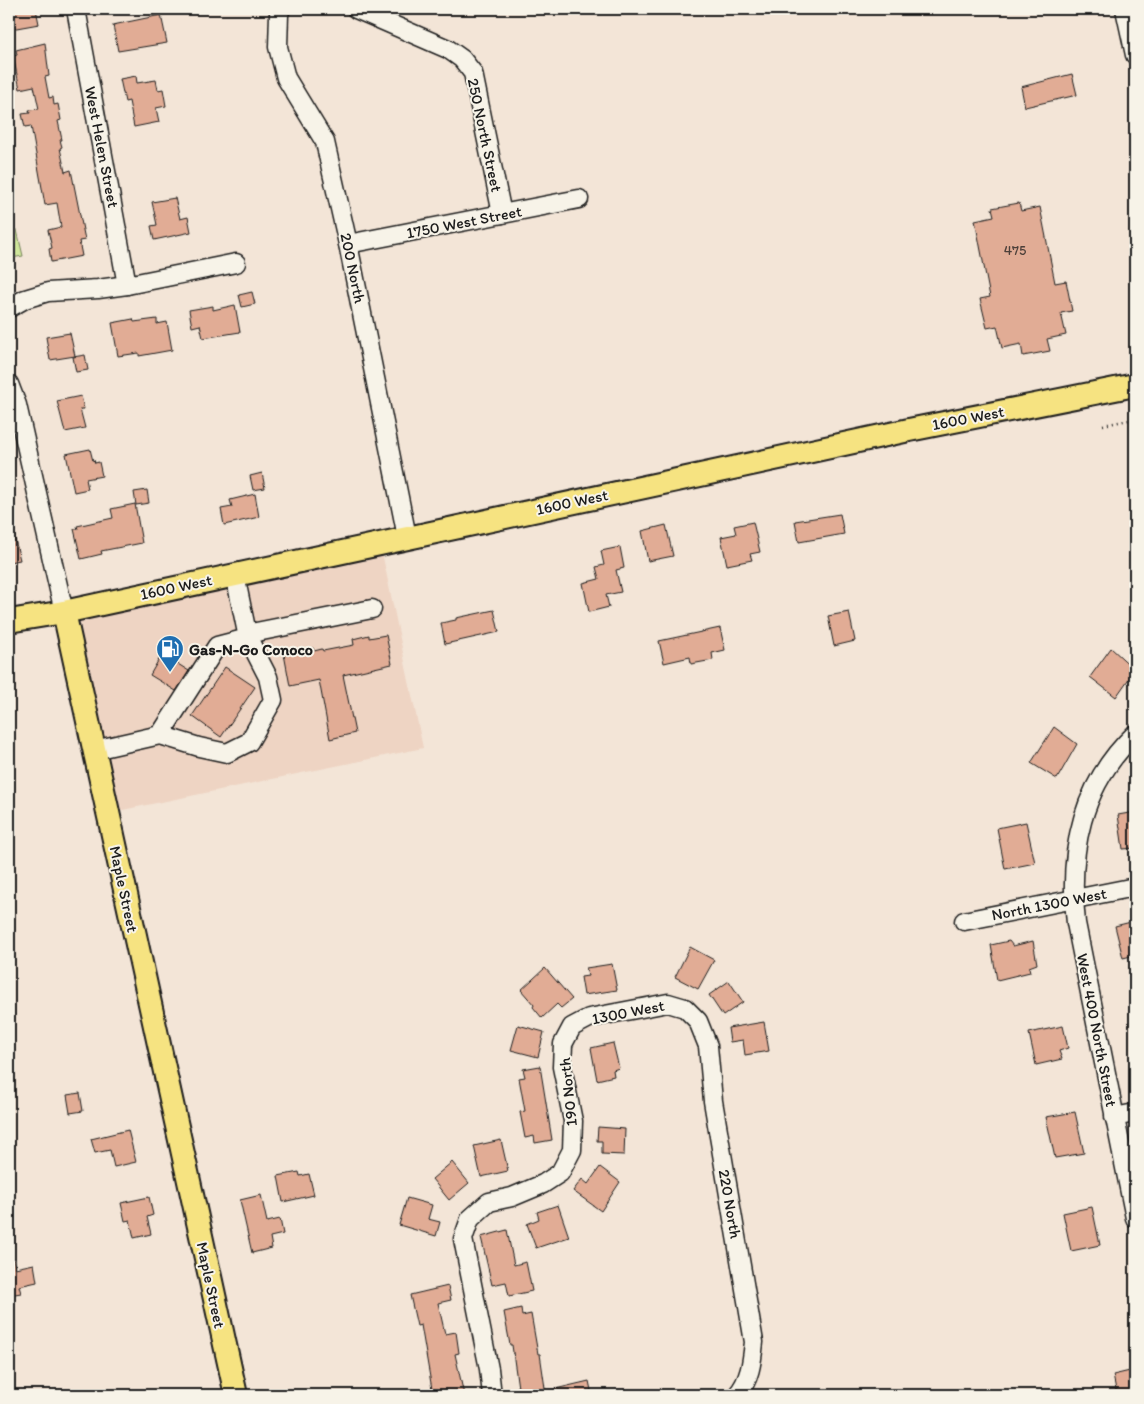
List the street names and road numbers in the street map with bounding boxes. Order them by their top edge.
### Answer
street label: 250 North Street [464,76,506,194]
street label: West Helen Street [81,85,123,209]
street label: 1750 West Street [405,201,523,243]
street label: 200 North [336,231,370,305]
street label: 1600 West [930,402,1006,434]
street label: 1600 West [534,485,610,519]
street label: 1600 West [138,570,214,604]
street label: Maple Street [106,844,142,934]
street label: North 1300 West [990,884,1108,924]
street label: West 400 North Street [1073,952,1121,1108]
street label: 1300 West [590,996,666,1028]
street label: 190 North [555,1056,581,1127]
street label: 220 North [715,1168,746,1241]
street label: Maple Street [193,1240,229,1330]

